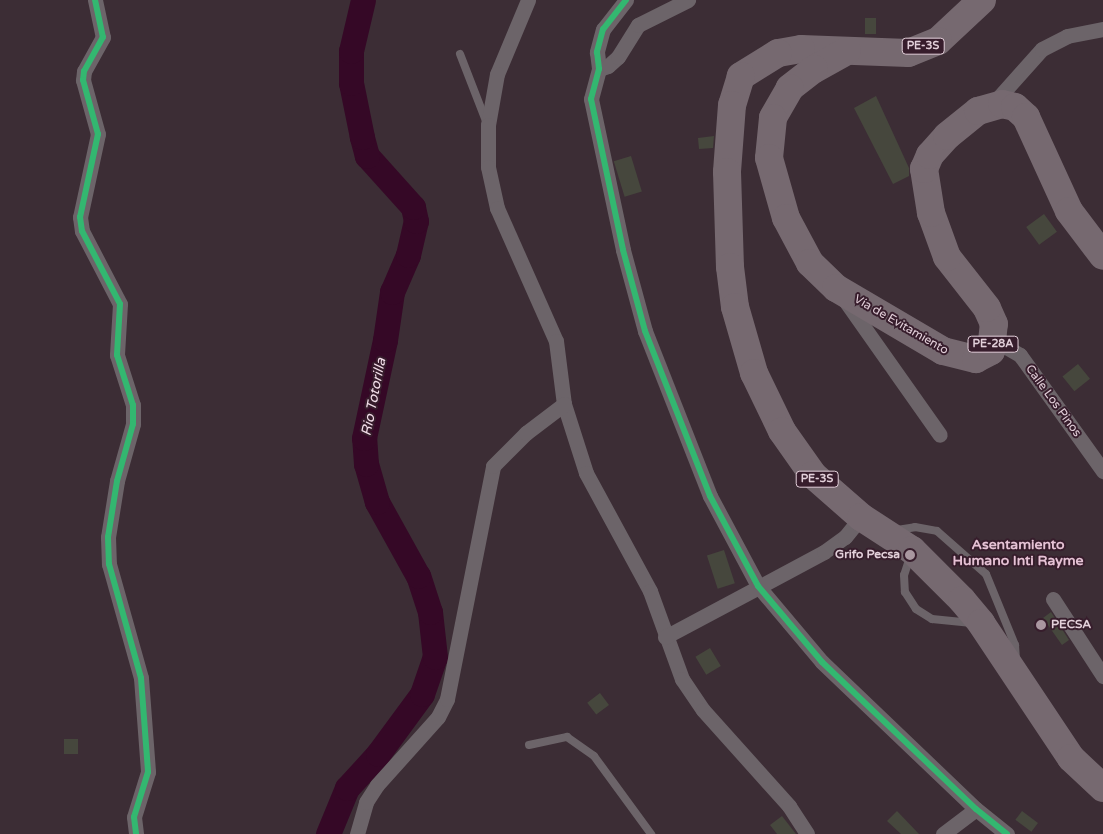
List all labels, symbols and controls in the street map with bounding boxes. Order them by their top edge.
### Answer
road number: PE-3S [900,37,946,54]
street label: Vía de Evitamiento [851,292,951,358]
road number: PE-28A [967,336,1019,352]
water label: Rio Totorilla [358,357,390,437]
street label: Calle Los Pinos [1022,362,1084,440]
road number: PE-3S [794,470,840,488]
district label: Asentamiento Humano Inti Rayme [953,537,1083,570]
place label: Grifo Pecsa [835,548,900,562]
marker: Grifo Pecsa [904,549,916,561]
place label: PECSA [1051,618,1091,632]
marker: PECSA [1035,619,1047,631]

